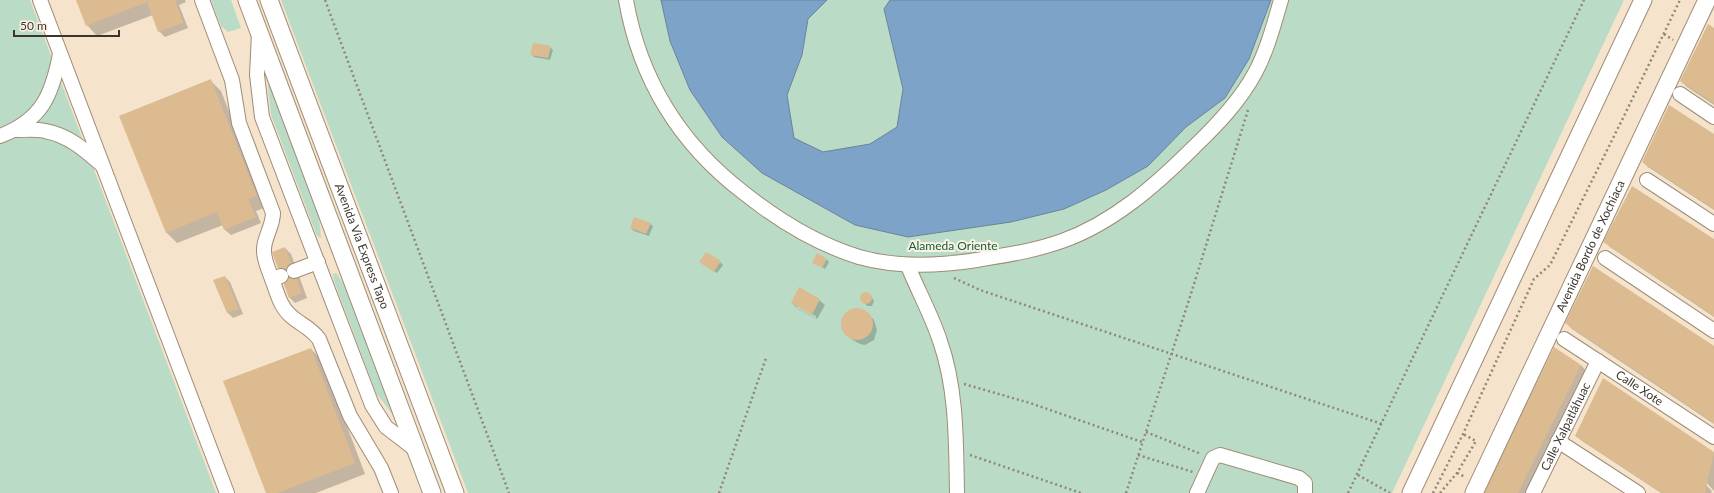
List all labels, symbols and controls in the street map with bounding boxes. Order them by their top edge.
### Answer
scale bar [14,12,119,38]
text: 50 m [20,18,47,33]
street label: Avenida Bordo de Xochiaca [1553,178,1628,314]
street label: Avenida Vía Express Tapo [332,181,393,311]
park label: Alameda Oriente [908,238,998,253]
street label: Calle Xote [1613,367,1666,409]
street label: Calle Xalpatláhuac [1537,380,1593,473]

